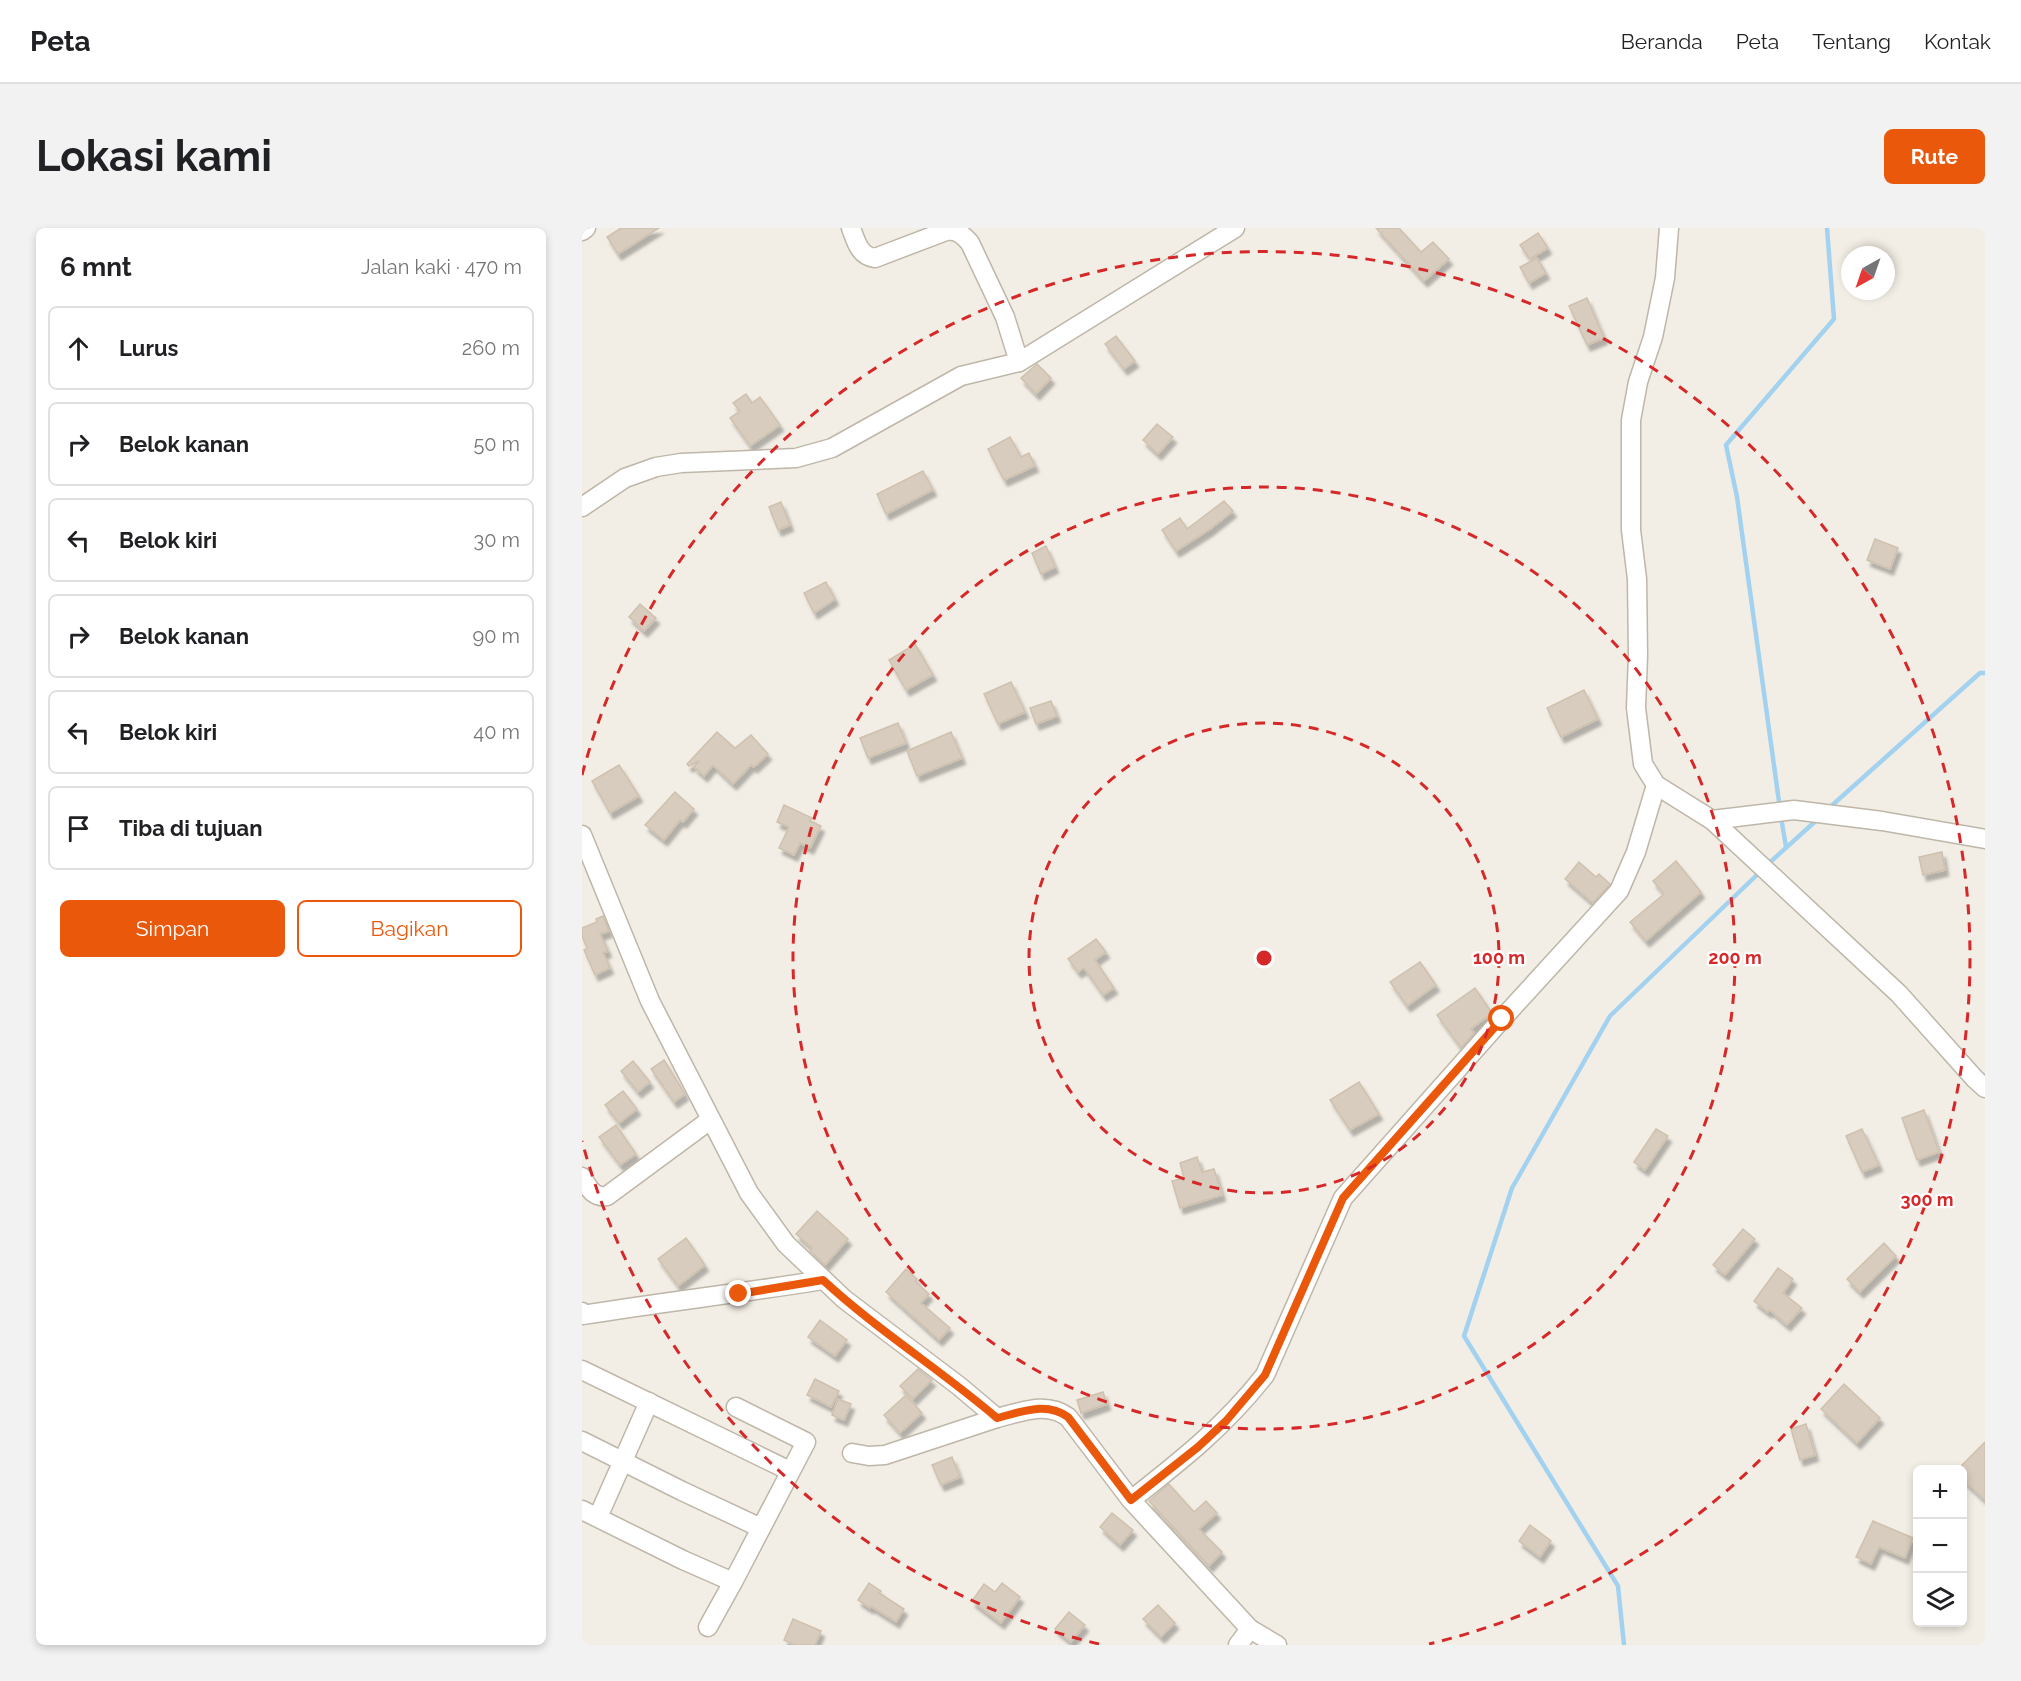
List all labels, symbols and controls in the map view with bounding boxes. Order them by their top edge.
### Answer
text: Peta [30,25,91,58]
text: Beranda [1621,29,1703,54]
text: Peta [1736,29,1779,54]
text: Tentang [1812,29,1891,54]
text: Kontak [1924,29,1991,54]
button: Rute [1884,129,1985,184]
text: Lokasi kami [36,132,272,181]
north arrow [1841,246,1895,300]
text: 6 mnt [60,252,132,282]
text: Jalan kaki · 470 m [361,255,522,279]
icon: ahead [62,332,95,365]
text: Lurus [119,335,178,361]
text: 260 m [462,336,520,360]
icon: right [62,428,95,461]
text: Belok kanan [119,431,249,457]
text: 50 m [473,432,520,456]
icon: left [62,524,95,557]
text: Belok kiri [119,527,217,553]
text: 30 m [474,528,520,552]
icon: right [62,620,95,653]
text: Belok kanan [119,623,249,649]
text: 90 m [473,624,520,648]
icon: left [62,716,95,749]
text: Belok kiri [119,719,217,745]
text: 40 m [473,720,520,744]
icon: arrive [62,812,95,845]
text: Tiba di tujuan [119,815,262,841]
button: Simpan [60,900,285,957]
button: Bagikan [297,900,522,957]
text: 100 m [1473,947,1525,968]
text: 200 m [1708,947,1762,968]
centre of rings [1254,948,1274,968]
route start [1488,1005,1514,1031]
text: 300 m [1900,1189,1954,1210]
route end [725,1280,751,1306]
map controls [1913,1465,1967,1627]
button: + [1913,1465,1967,1519]
button: − [1913,1519,1967,1573]
button: layers [1913,1573,1967,1627]

